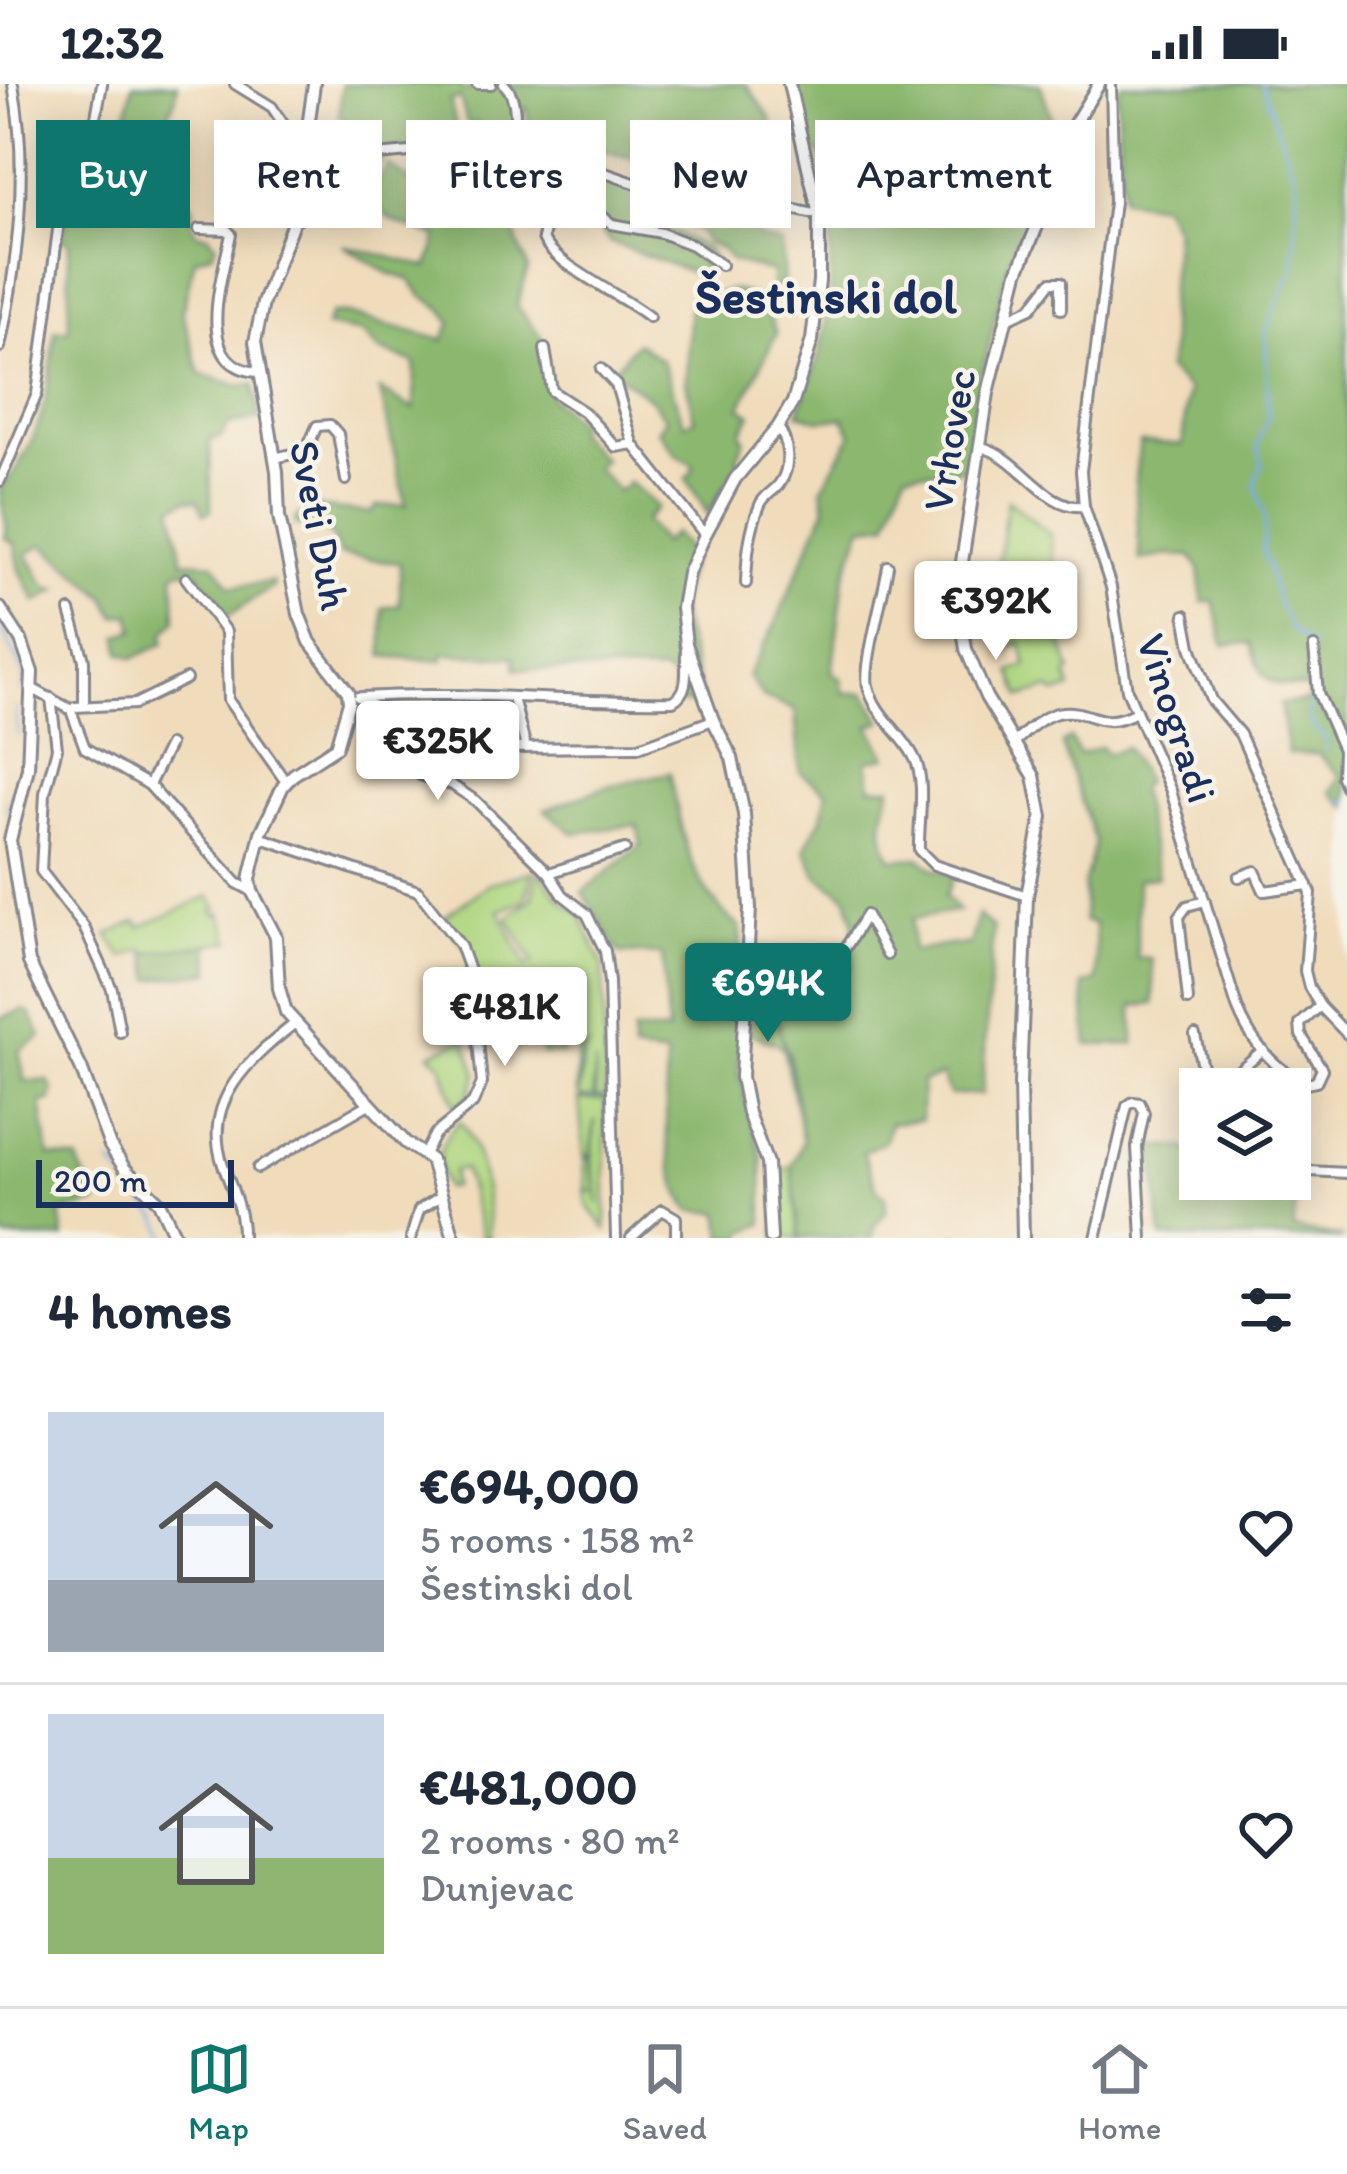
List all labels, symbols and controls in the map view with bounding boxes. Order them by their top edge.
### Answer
text: 12:32 [60,15,164,69]
chip: Buy [36,120,190,228]
chip: Rent [214,120,382,228]
chip: Filters [406,120,606,228]
chip: New [630,120,791,228]
chip: Apartment [815,120,1095,228]
district label: Šestinski dol [695,267,957,325]
street label: Vrhovec [911,365,987,515]
street label: Sveti Duh [279,436,361,614]
pin: €392K [912,561,1080,663]
text: €392K [941,576,1051,623]
street label: Vinogradi [1126,627,1228,809]
pin: €325K [354,701,522,803]
text: €325K [383,716,493,763]
pin: €694K [684,943,852,1045]
text: €694K [712,958,824,1005]
pin: €481K [421,967,589,1069]
text: €481K [450,982,560,1029]
map controls [1179,1068,1311,1200]
button: layers [1179,1068,1311,1200]
scale bar [36,1154,234,1207]
text: 200 m [54,1161,147,1200]
icon: filters [1233,1277,1299,1343]
text: 4 homes [48,1280,232,1341]
text: €694,000 [420,1455,640,1516]
icon: home [144,1460,288,1604]
icon: heart [1233,1499,1299,1565]
text: 5 rooms · 158 m² [420,1516,694,1563]
text: Šestinski dol [420,1563,633,1610]
text: €481,000 [420,1756,638,1817]
icon: home [144,1762,288,1906]
icon: heart [1233,1801,1299,1867]
text: 2 rooms · 80 m² [420,1817,680,1864]
text: Dunjevac [420,1864,574,1911]
tab: Map [186,2036,252,2147]
tab: Saved [623,2036,707,2147]
tab: Home [1078,2036,1161,2147]

